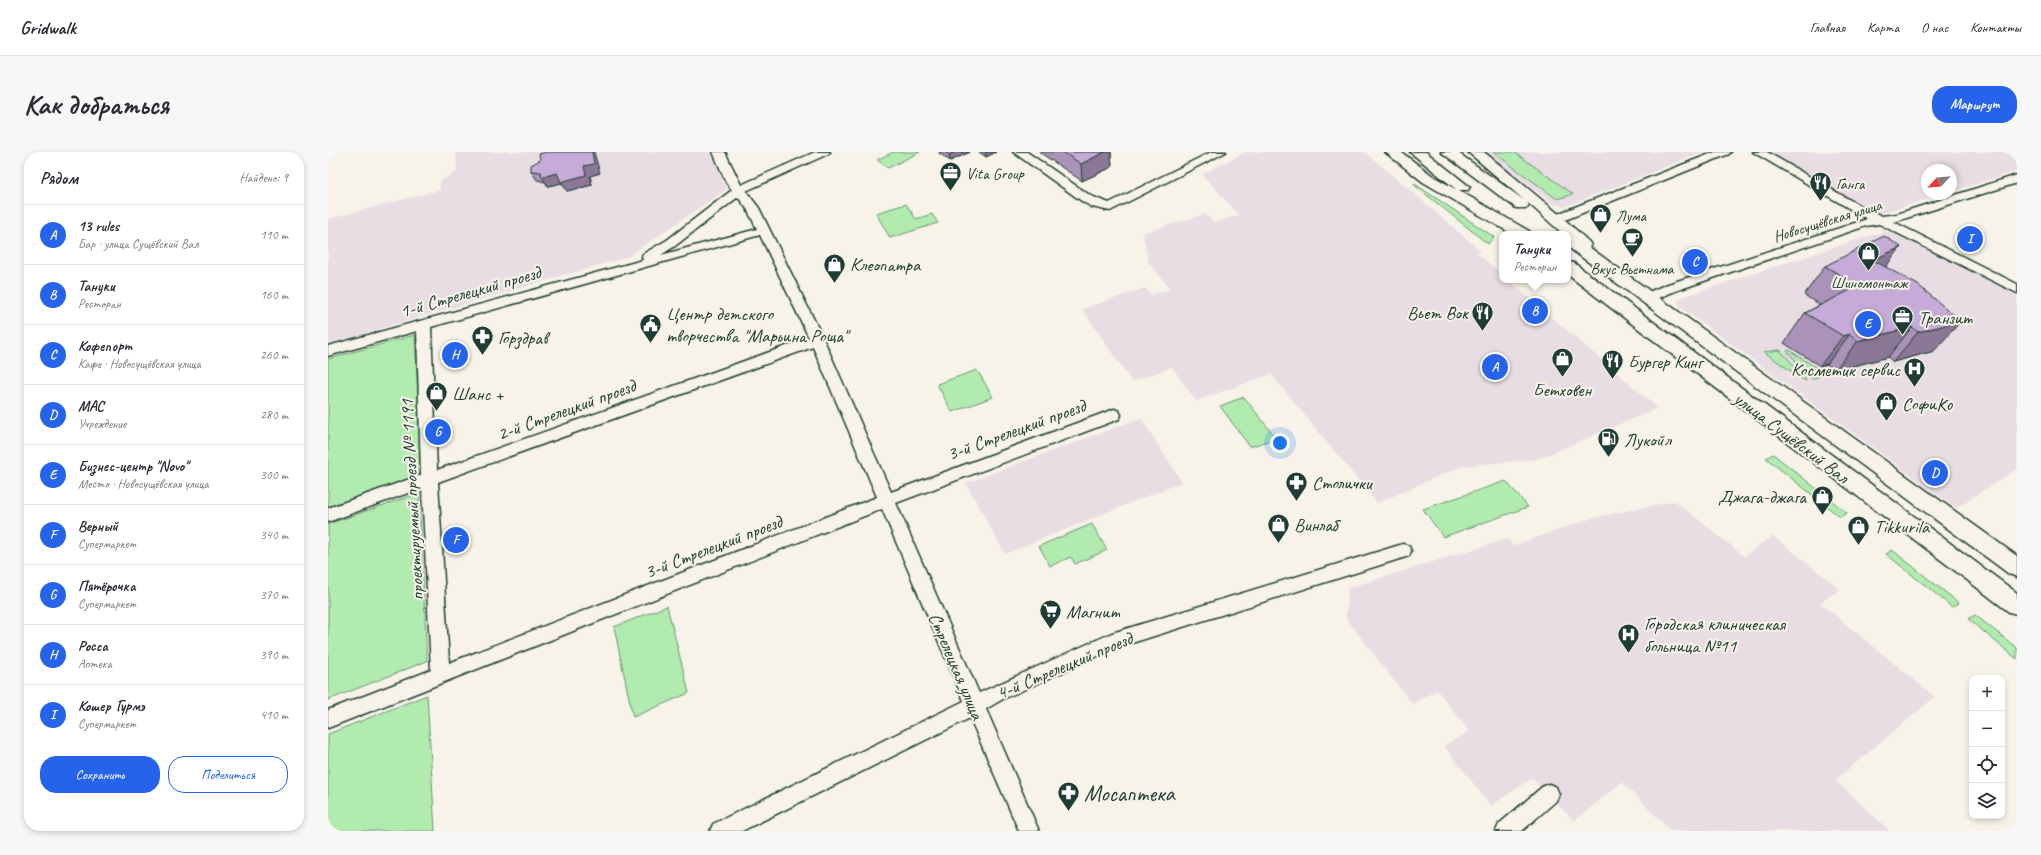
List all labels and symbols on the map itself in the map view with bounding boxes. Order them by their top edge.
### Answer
office icon: Vita Group [937,160,963,193]
place label: Vita Group [966,164,1025,184]
north arrow [1921,164,1957,200]
restaurant icon: Ганга [1808,170,1834,203]
place label: Ганга [1836,174,1866,194]
street label: Новосущёвская улица [1771,195,1885,247]
shop icon: Лума [1588,202,1614,235]
place label: Лума [1616,206,1647,226]
pin: I [1957,224,1983,254]
cafe icon: Вкус Вьетнама [1619,225,1645,258]
shop icon: Шиномонтаж [1856,239,1882,272]
pin: C [1682,247,1708,277]
shop icon: Клеопатра [821,251,847,284]
place label: Клеопатра [850,253,922,277]
place label: Вкус Вьетнама [1590,259,1675,279]
street label: 1-й Стрелецкий проезд [397,260,546,324]
place label: Шиномонтаж [1831,273,1909,293]
pin: B [1522,296,1548,326]
restaurant icon: Вьет Вок [1470,299,1496,332]
place label: Вьет Вок [1407,301,1469,325]
place label: Центр детского творчества "Марьина Роща" [666,302,851,348]
office icon: Транзит [1889,304,1915,337]
place label: Транзит [1918,306,1973,330]
pin: E [1855,309,1881,339]
public building icon: Центр детского творчества "Марьина Роща" [638,311,664,344]
pharmacy icon: Горздрав [469,324,495,357]
place label: Горздрав [498,326,551,350]
pin: H [442,340,468,370]
shop icon: Бетховен [1549,345,1575,378]
restaurant icon: Бургер Кинг [1599,348,1625,381]
place label: Бургер Кинг [1628,350,1705,374]
pin: A [1482,352,1508,382]
hospital icon: Косметик сервис [1902,356,1928,389]
place label: Косметик сервис [1791,358,1901,382]
street label: 2-й Стрелецкий проезд [494,373,641,446]
place label: Бетховен [1533,378,1592,402]
shop icon: Шанс + [423,380,449,413]
place label: Шанс + [452,382,505,406]
street label: улица Сущёвский Вал [1728,386,1855,490]
shop icon: СофиКо [1874,390,1900,423]
place label: СофиКо [1902,392,1954,416]
street label: 3-й Стрелецкий проезд [944,393,1091,466]
street label: проектируемый проезд № 1191 [395,397,429,601]
pin: G [425,417,451,447]
fuel station icon: Лукойл [1596,426,1622,459]
place label: Лукойл [1624,428,1672,452]
your location [1270,433,1290,453]
pin: D [1922,458,1948,488]
pharmacy icon: Столички [1283,469,1309,502]
place label: Столички [1312,471,1374,495]
shop icon: Джага-джага [1809,483,1835,516]
place label: Джага-джага [1718,485,1807,509]
street label: 3-й Стрелецкий проезд [641,509,788,584]
shop icon: Винлаб [1266,511,1292,544]
place label: Винлаб [1294,513,1342,537]
shop icon: Tikkurila [1845,513,1871,546]
place label: Tikkurila [1874,515,1931,539]
pin: F [443,525,469,555]
supermarket icon: Магнит [1038,598,1064,631]
place label: Магнит [1066,600,1121,624]
street label: Стрелецкая улица [923,609,990,725]
place label: Городская клиническая больница №11 [1644,612,1787,658]
hospital icon: Городская клиническая больница №11 [1615,621,1641,654]
street label: 4-й Стрелецкий проезд [993,626,1138,705]
place label: Мосаптека [1084,779,1176,808]
pharmacy icon: Мосаптека [1055,780,1081,813]

